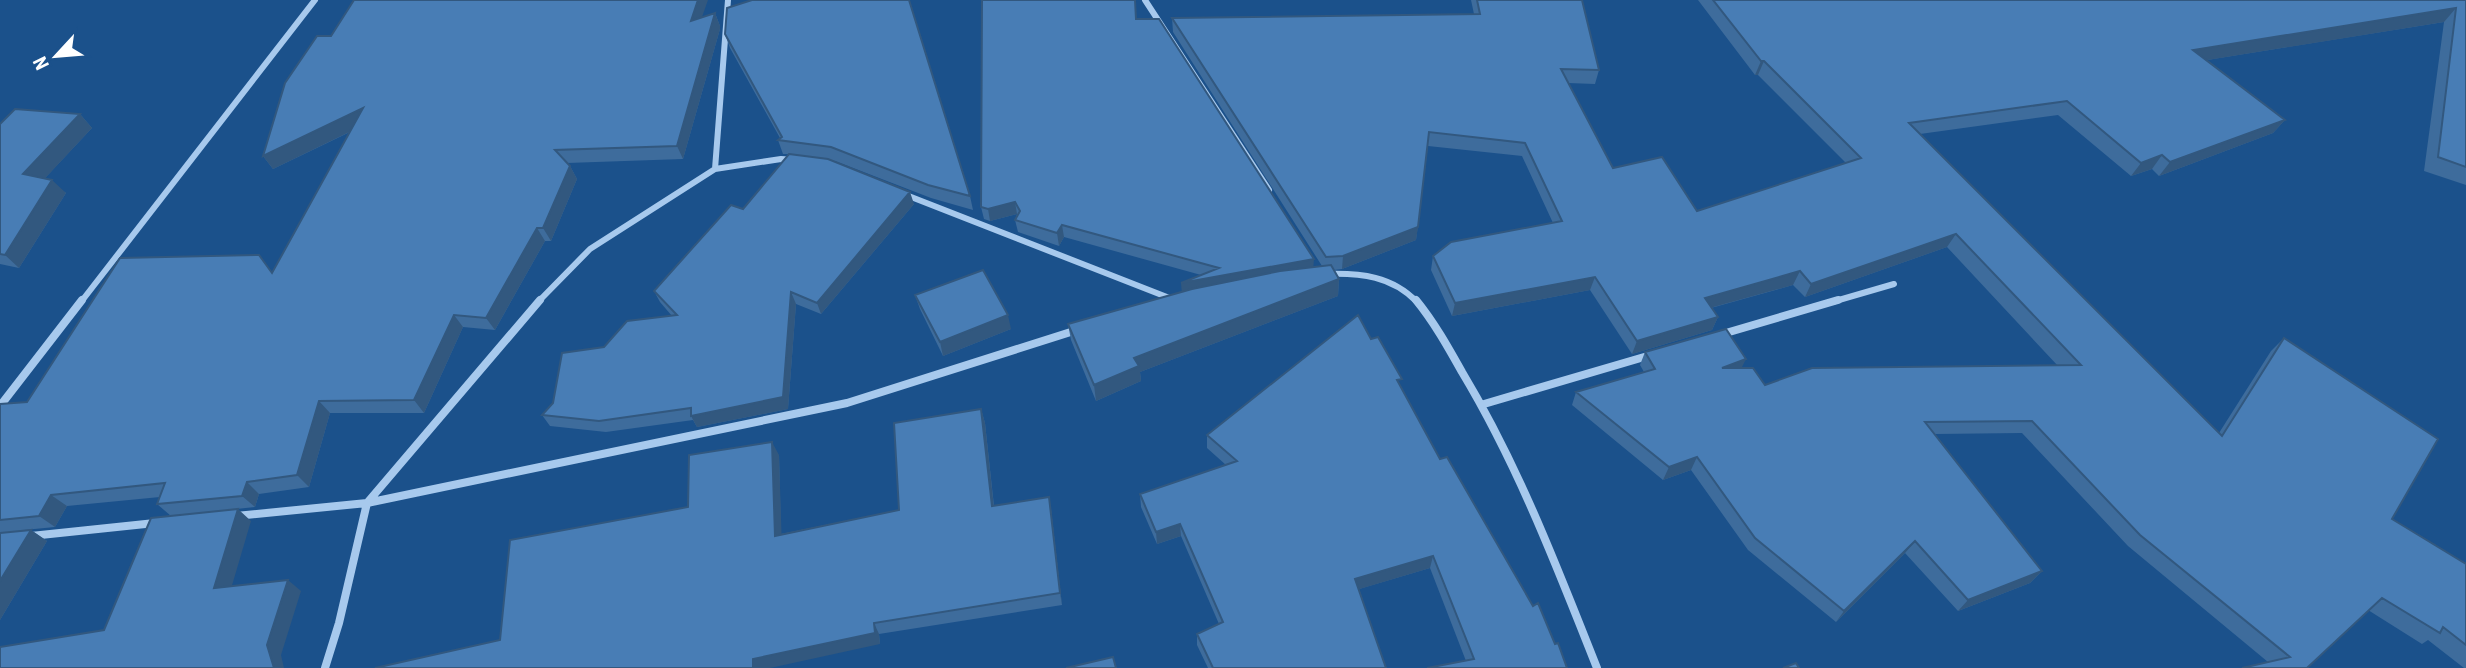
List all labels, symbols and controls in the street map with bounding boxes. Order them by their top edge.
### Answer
north arrow [21,21,91,91]
text: N [28,53,54,74]

